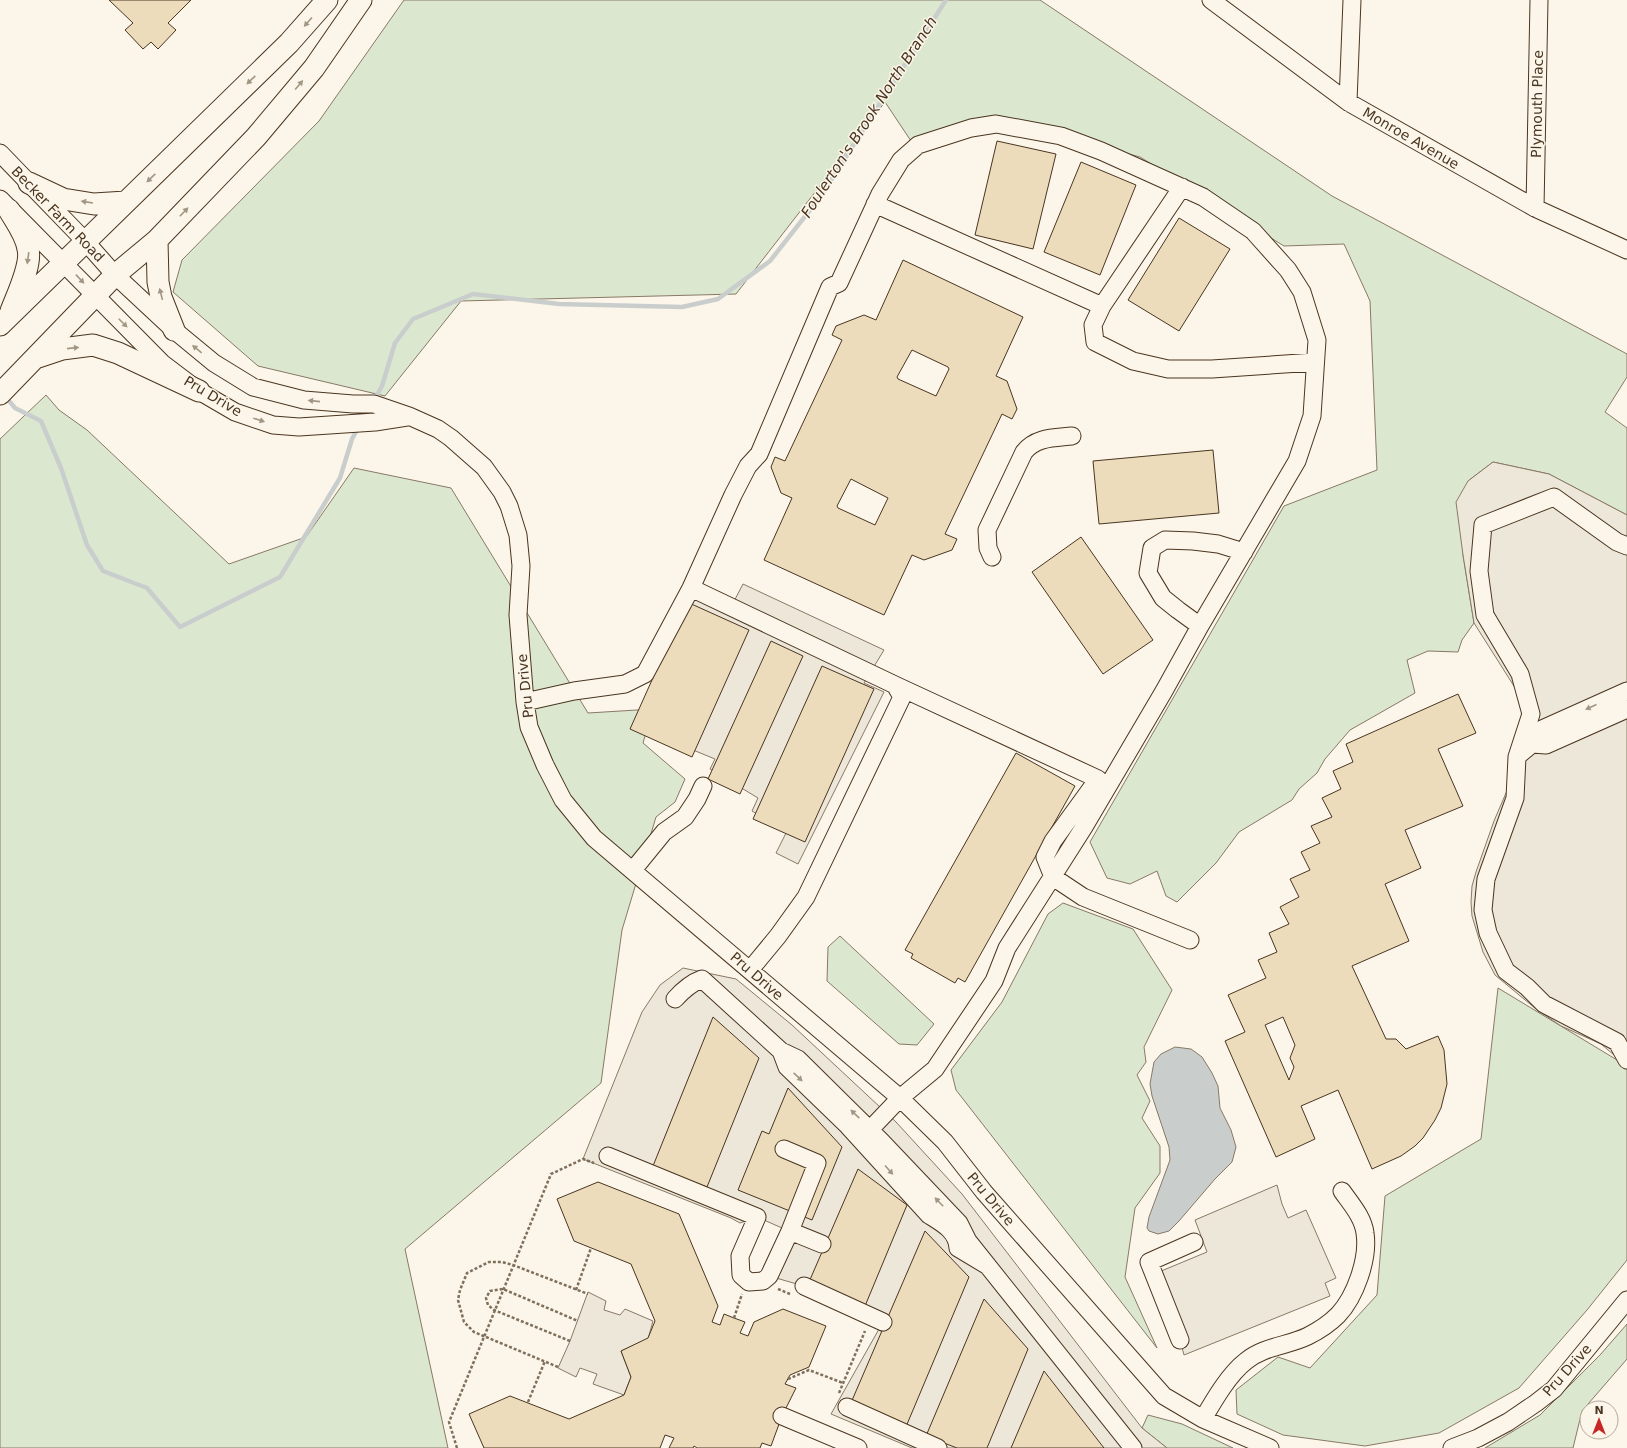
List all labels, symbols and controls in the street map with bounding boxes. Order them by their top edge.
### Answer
water label: Foulerton's Brook North Branch [797,13,941,221]
one-way arrow [304,17,313,26]
street label: Plymouth Place [1528,50,1546,158]
one-way arrow [246,75,256,85]
one-way arrow [295,79,304,90]
street label: Monroe Avenue [1360,104,1462,172]
street label: Becker Farm Road [8,163,108,265]
one-way arrow [146,173,156,183]
one-way arrow [81,199,93,205]
one-way arrow [179,207,189,217]
one-way arrow [25,252,31,264]
one-way arrow [75,274,84,284]
one-way arrow [158,288,164,300]
one-way arrow [118,318,127,328]
one-way arrow [67,344,79,351]
one-way arrow [192,345,203,354]
street label: Pru Drive [181,373,245,419]
one-way arrow [308,397,320,404]
one-way arrow [254,417,266,423]
street label: Pru Drive [514,653,536,719]
one-way arrow [1585,704,1597,710]
street label: Pru Drive [727,949,787,1003]
one-way arrow [793,1073,803,1082]
one-way arrow [850,1109,860,1119]
one-way arrow [884,1165,893,1175]
street label: Pru Drive [964,1169,1018,1229]
one-way arrow [935,1198,944,1207]
street label: Pru Drive [1539,1341,1595,1399]
north arrow [1579,1400,1619,1440]
text: N [1594,1404,1604,1417]

